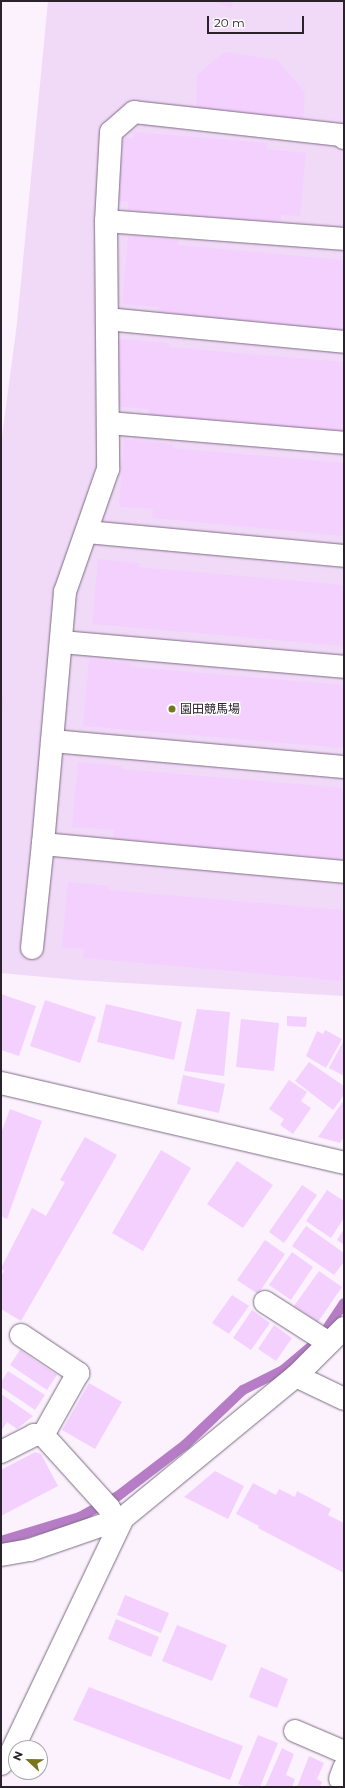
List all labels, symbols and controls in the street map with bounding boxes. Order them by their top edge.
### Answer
scale bar [209,8,306,34]
text: 20 m [214,15,245,30]
place label: 園田競馬場 [180,702,240,716]
marker: 園田競馬場 [167,704,177,714]
north arrow [8,1740,48,1780]
text: N [10,1749,26,1763]

